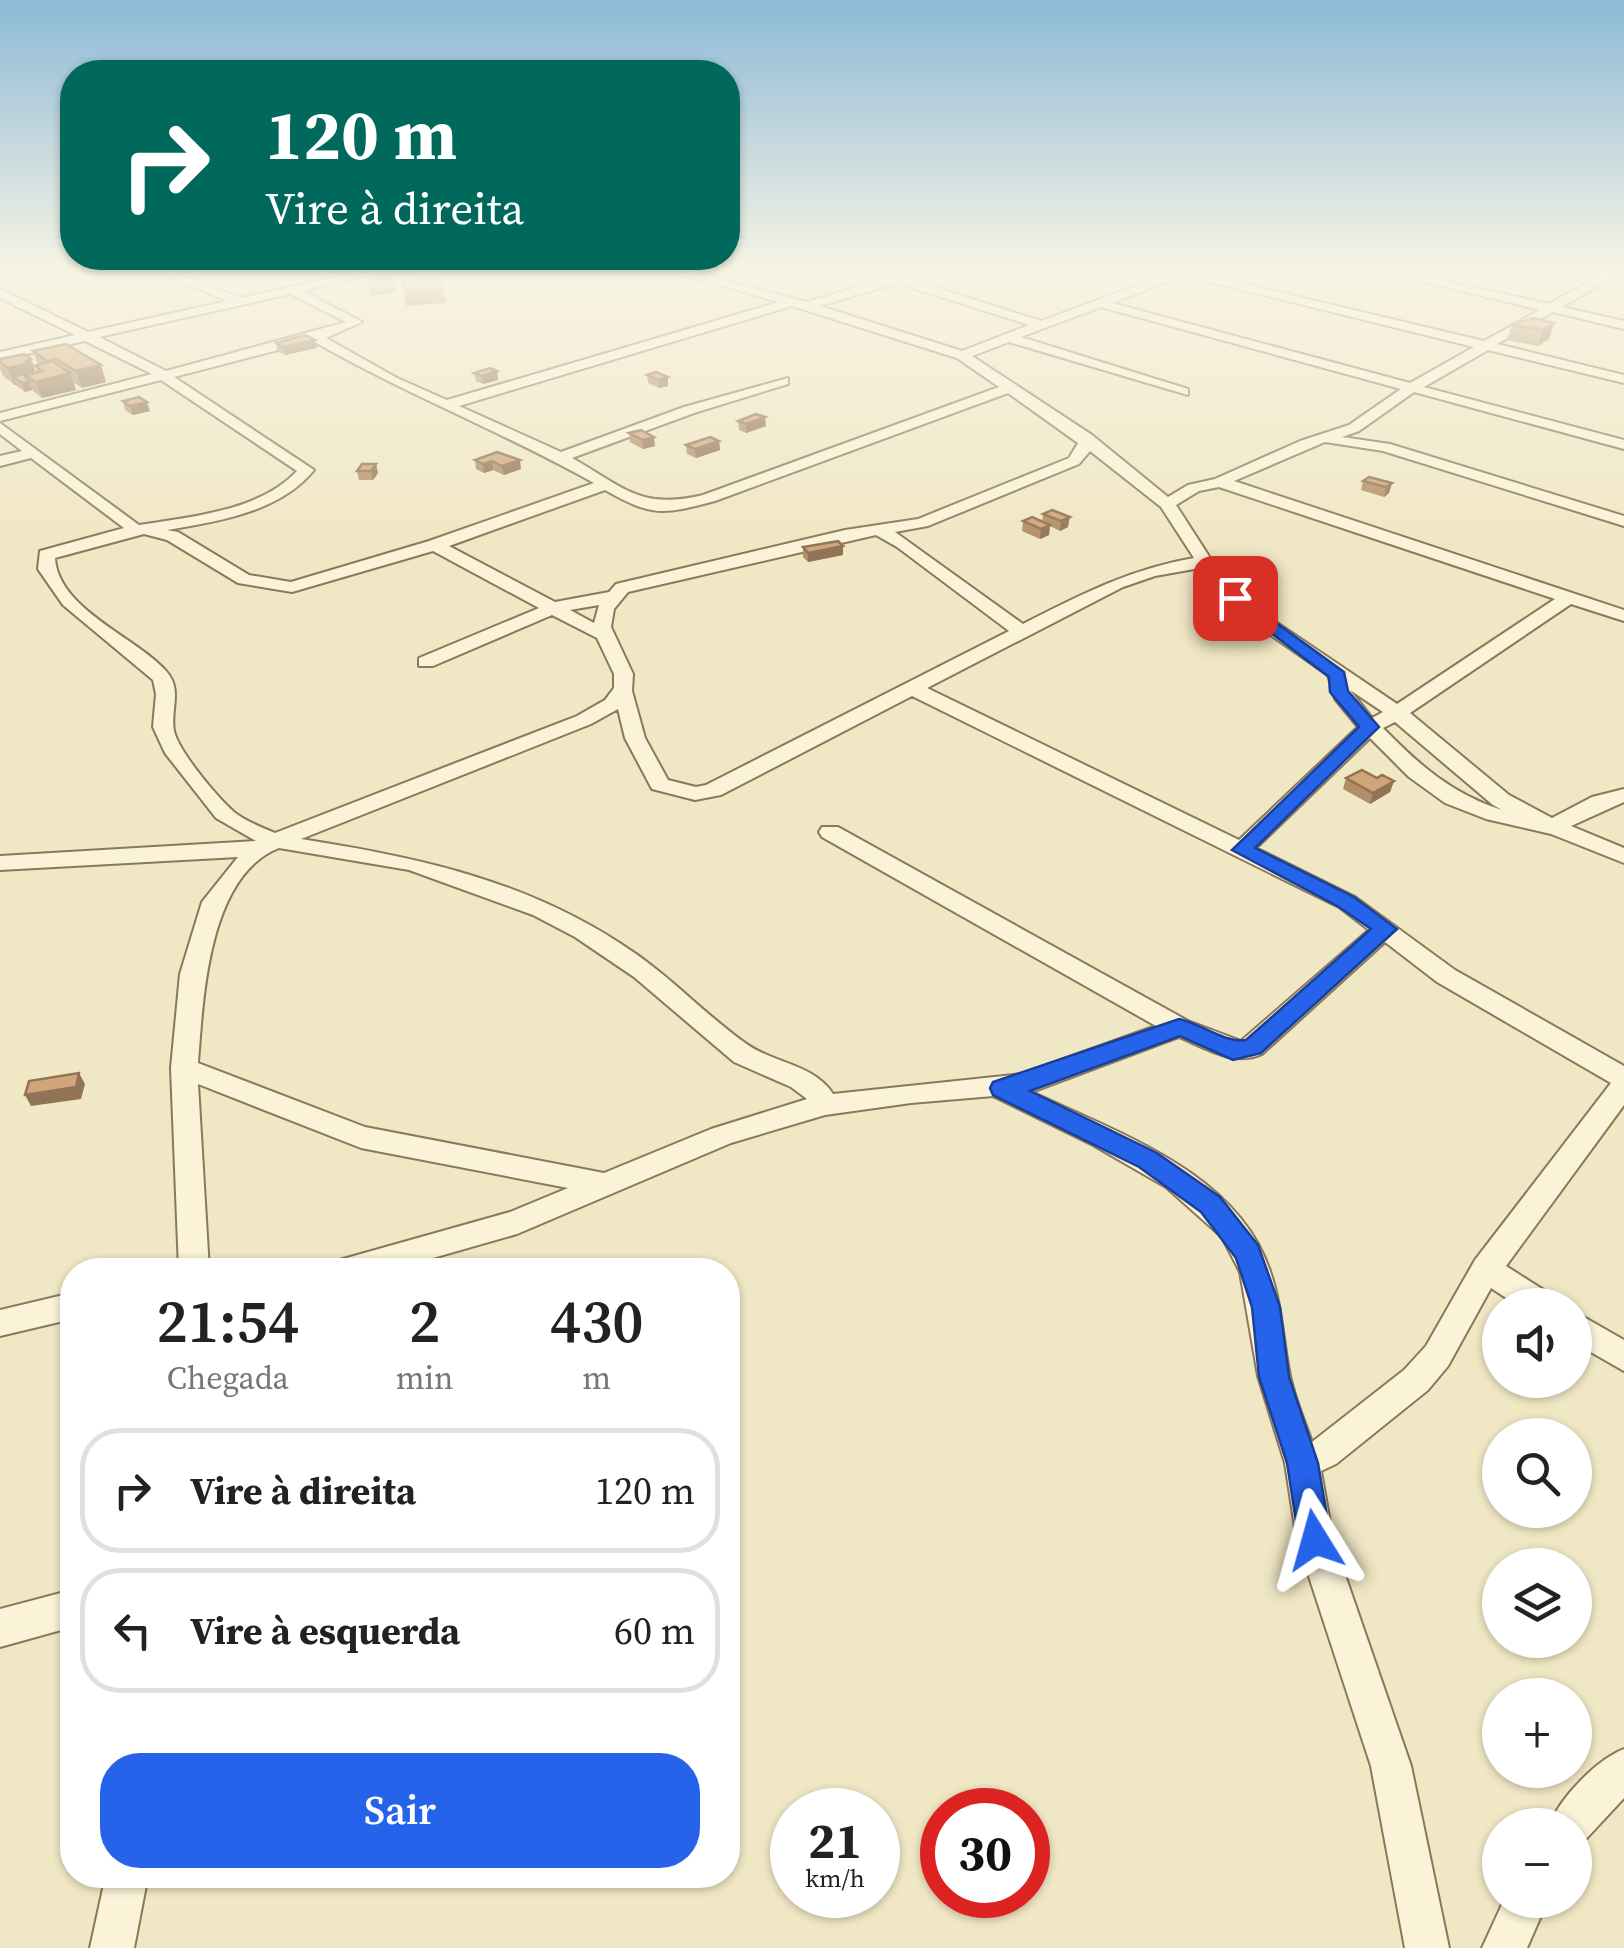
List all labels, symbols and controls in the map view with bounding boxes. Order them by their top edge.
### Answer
text: 120 m [265,86,457,182]
icon: right [100,100,230,230]
text: Vire à direita [265,177,524,239]
pin [1193,556,1278,641]
icon: arrive [1208,571,1263,626]
text: 21:54 [156,1280,299,1362]
text: 2 [409,1280,440,1362]
text: 430 [550,1280,644,1362]
map controls [1482,1288,1592,1918]
button: sound [1482,1288,1592,1398]
text: Chegada [167,1356,289,1400]
text: min [396,1356,453,1400]
text: m [582,1356,611,1400]
button: search [1482,1418,1592,1528]
icon: right [105,1463,160,1518]
text: Vire à direita [190,1465,416,1517]
text: 120 m [595,1465,695,1517]
position arrow [1263,1488,1367,1592]
button: layers [1482,1548,1592,1658]
icon: left [105,1603,160,1658]
text: Vire à esquerda [190,1605,460,1657]
text: 60 m [614,1605,695,1657]
button: + [1482,1678,1592,1788]
button: Sair [100,1753,700,1868]
speed limit sign: 30 [920,1788,1050,1918]
text: 21 [808,1806,862,1875]
button: − [1482,1808,1592,1918]
text: km/h [805,1861,865,1895]

